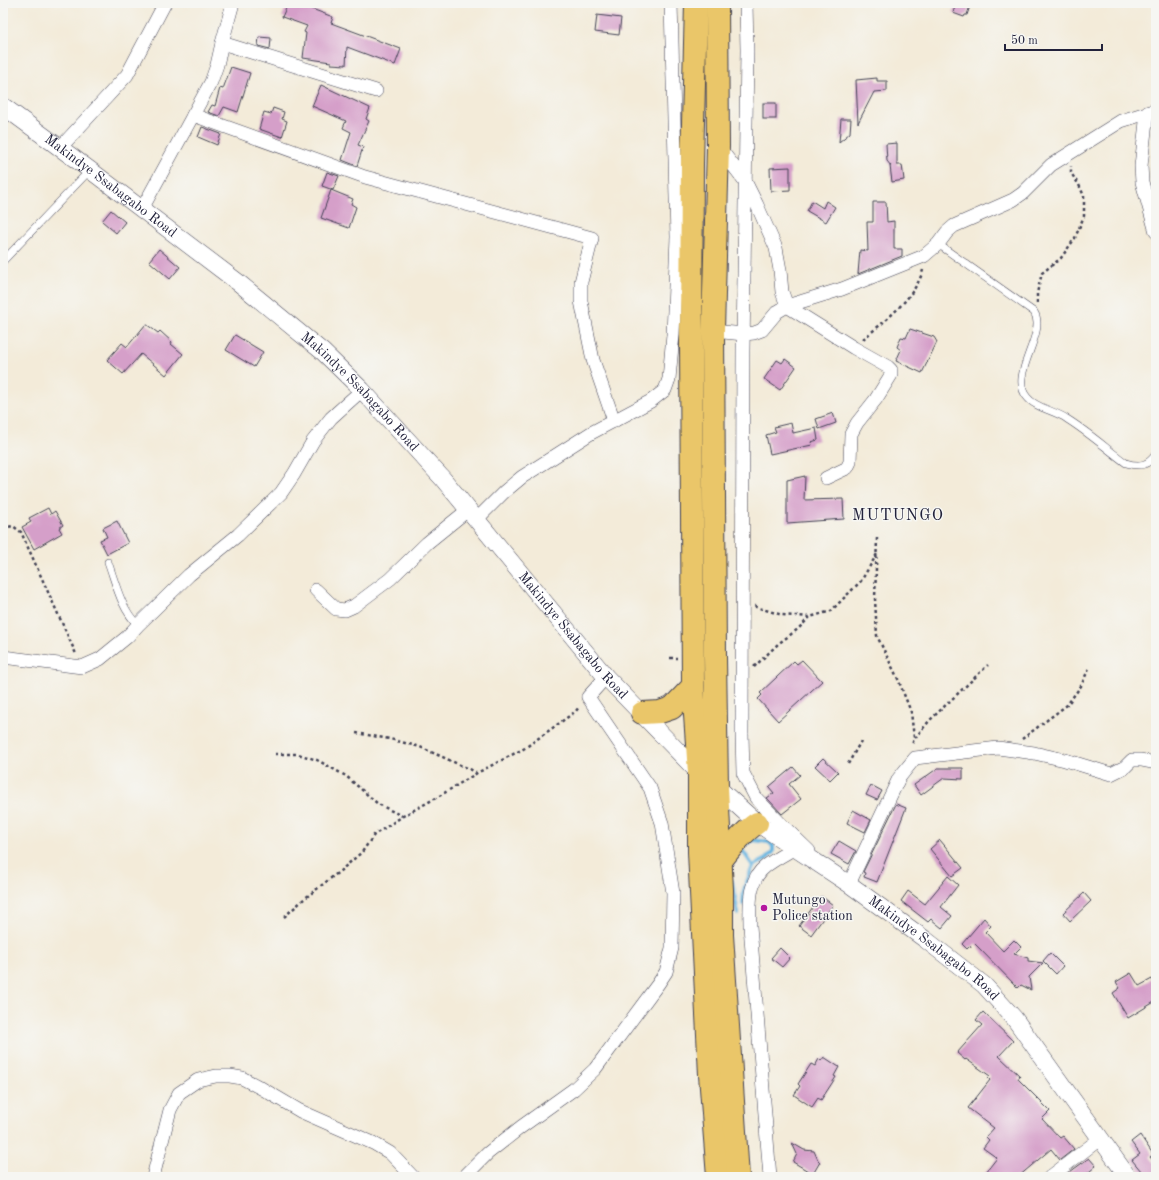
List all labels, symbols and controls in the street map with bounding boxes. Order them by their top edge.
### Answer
scale bar [1005,26,1102,52]
text: 50 m [1011,34,1038,47]
street label: Makindye Ssabagabo Road [42,132,179,240]
street label: Makindye Ssabagabo Road [298,330,421,454]
district label: MUTUNGO [852,508,944,524]
street label: Makindye Ssabagabo Road [516,569,630,702]
place label: Mutungo Police station [772,893,853,923]
street label: Makindye Ssabagabo Road [866,893,1002,1003]
marker: Mutungo Police station [759,903,769,913]

